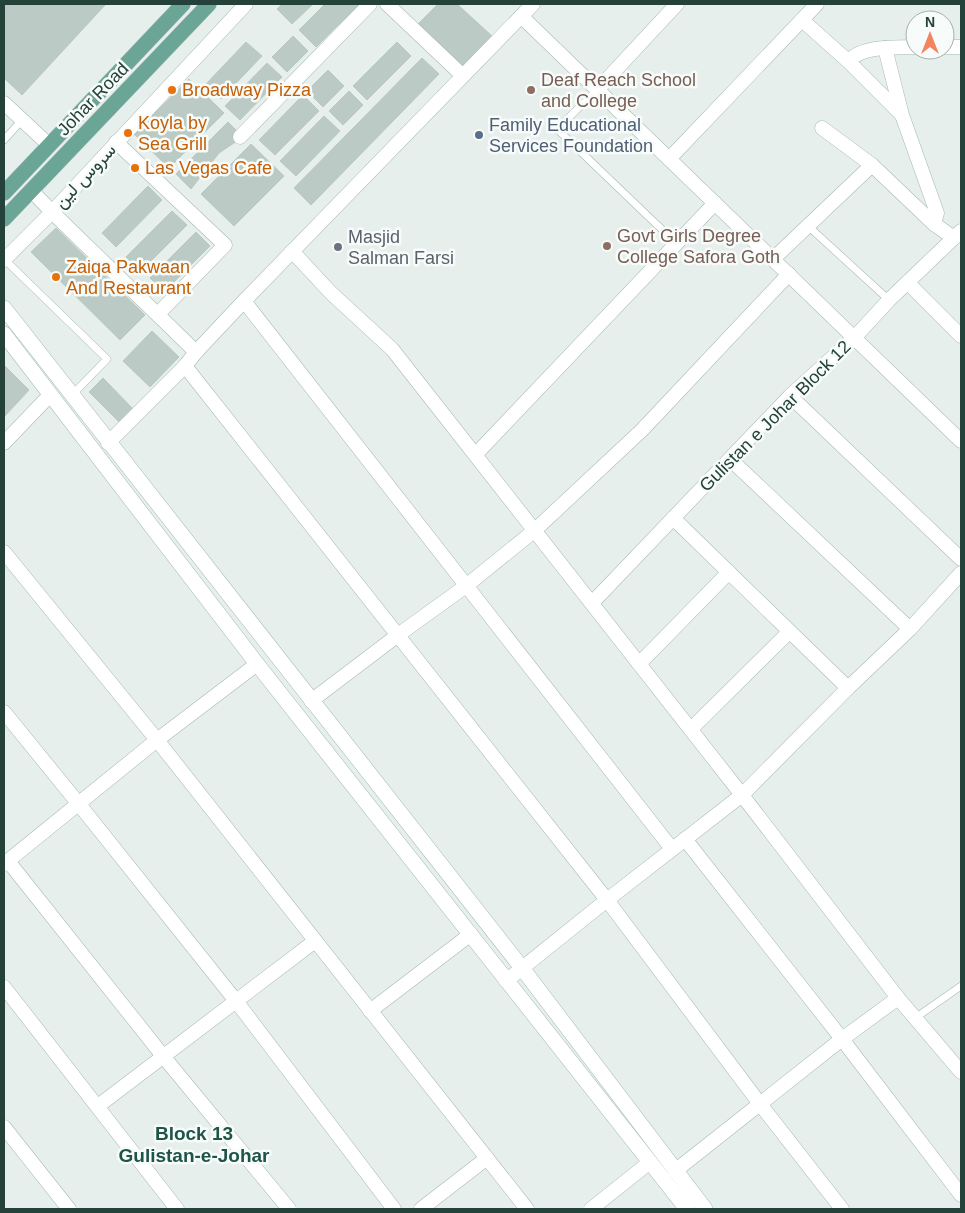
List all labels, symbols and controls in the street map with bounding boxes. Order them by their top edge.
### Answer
north arrow [905,10,955,60]
text: N [925,14,935,30]
street label: Johar Road [53,59,133,139]
place label: Deaf Reach School and College [541,70,696,111]
place label: Broadway Pizza [182,80,312,100]
marker: Broadway Pizza [166,84,178,96]
marker: Deaf Reach School and College [525,84,537,96]
place label: Koyla by Sea Grill [138,113,207,154]
place label: Family Educational Services Foundation [489,115,653,156]
marker: Koyla by Sea Grill [122,127,134,139]
marker: Family Educational Services Foundation [473,129,485,141]
street label: سروس لین [50,140,120,213]
place label: Las Vegas Cafe [145,158,272,178]
marker: Las Vegas Cafe [129,162,141,174]
place label: Govt Girls Degree College Safora Goth [617,226,780,267]
place label: Masjid Salman Farsi [348,227,454,268]
marker: Govt Girls Degree College Safora Goth [601,240,613,252]
marker: Masjid Salman Farsi [332,241,344,253]
place label: Zaiqa Pakwaan And Restaurant [66,257,191,298]
marker: Zaiqa Pakwaan And Restaurant [50,271,62,283]
street label: Gulistan e Johar Block 12 [695,336,855,496]
district label: Block 13 Gulistan-e-Johar [119,1123,270,1166]

